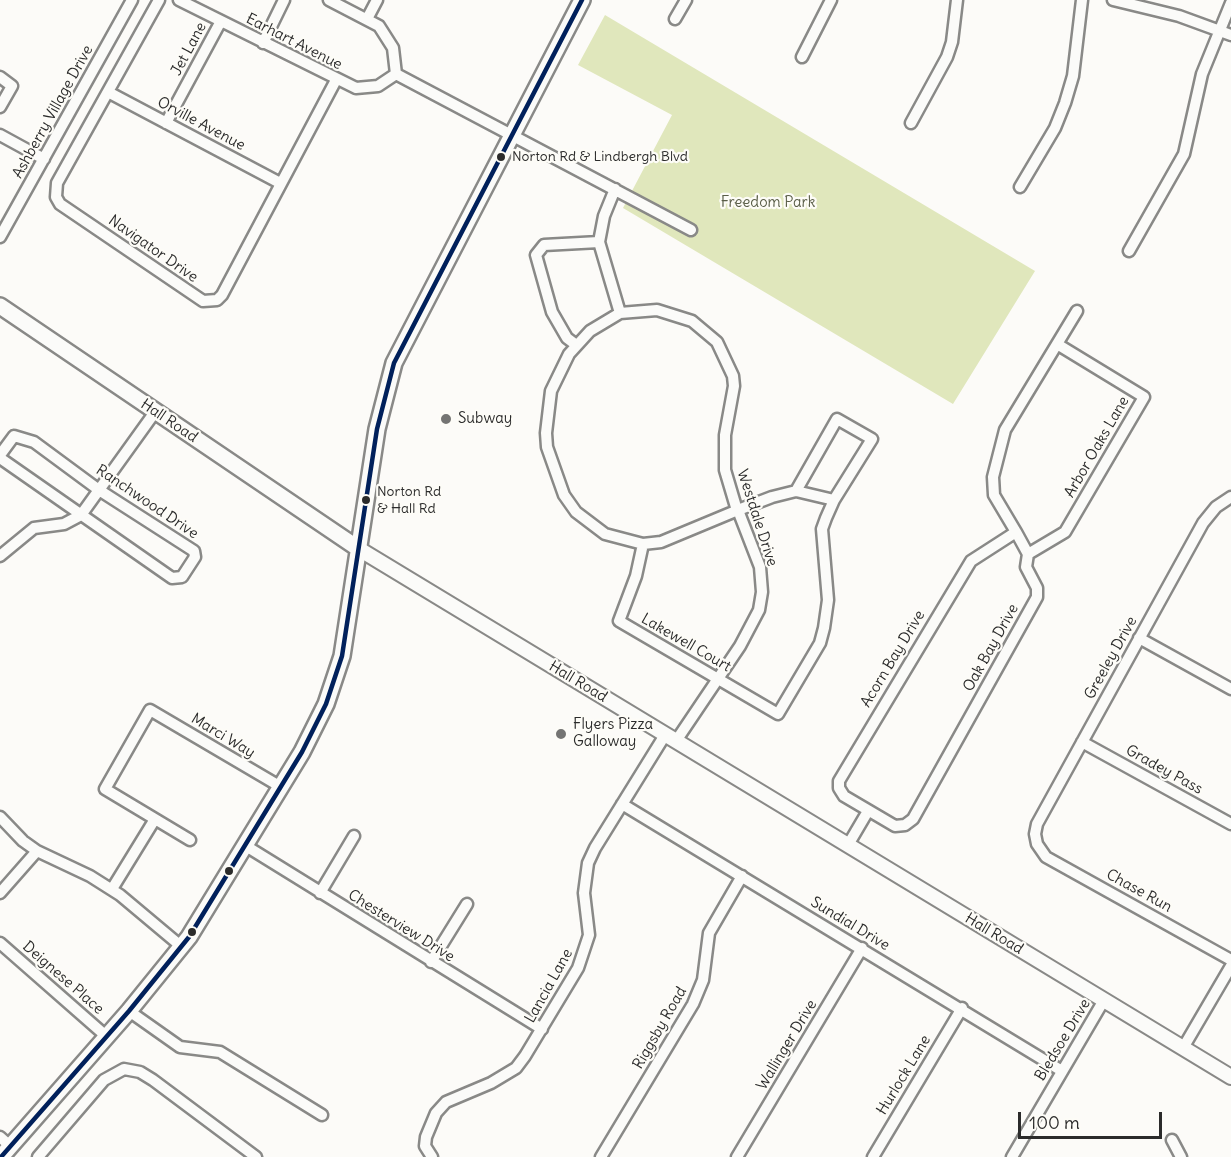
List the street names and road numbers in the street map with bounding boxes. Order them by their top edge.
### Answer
street label: Earhart Avenue [243,10,345,74]
street label: Jet Lane [168,19,210,79]
street label: Ashberry Village Drive [9,42,97,182]
street label: Orville Avenue [154,93,248,155]
street label: Navigator Drive [105,212,201,286]
street label: Arbor Oaks Lane [1061,393,1133,501]
street label: Hall Road [137,395,201,447]
street label: Ranchwood Drive [92,461,202,543]
street label: Westdale Drive [733,467,781,569]
street label: Oak Bay Drive [960,601,1022,695]
street label: Acorn Bay Drive [857,607,929,711]
street label: Lakewell Court [638,610,734,676]
street label: Greeley Drive [1081,614,1141,702]
street label: Hall Road [546,658,610,706]
street label: Marci Way [188,710,258,762]
street label: Gradey Pass [1122,742,1206,798]
street label: Chase Run [1103,866,1175,916]
street label: Chesterview Drive [344,886,458,966]
street label: Sundial Drive [807,893,893,955]
street label: Hall Road [962,910,1026,958]
street label: Deignese Place [19,938,107,1018]
street label: Lancia Lane [521,946,577,1026]
street label: Riggsby Road [629,984,691,1072]
street label: Bledsoe Drive [1031,996,1095,1084]
street label: Wallinger Drive [753,997,821,1093]
street label: Hurlock Lane [873,1032,935,1118]

